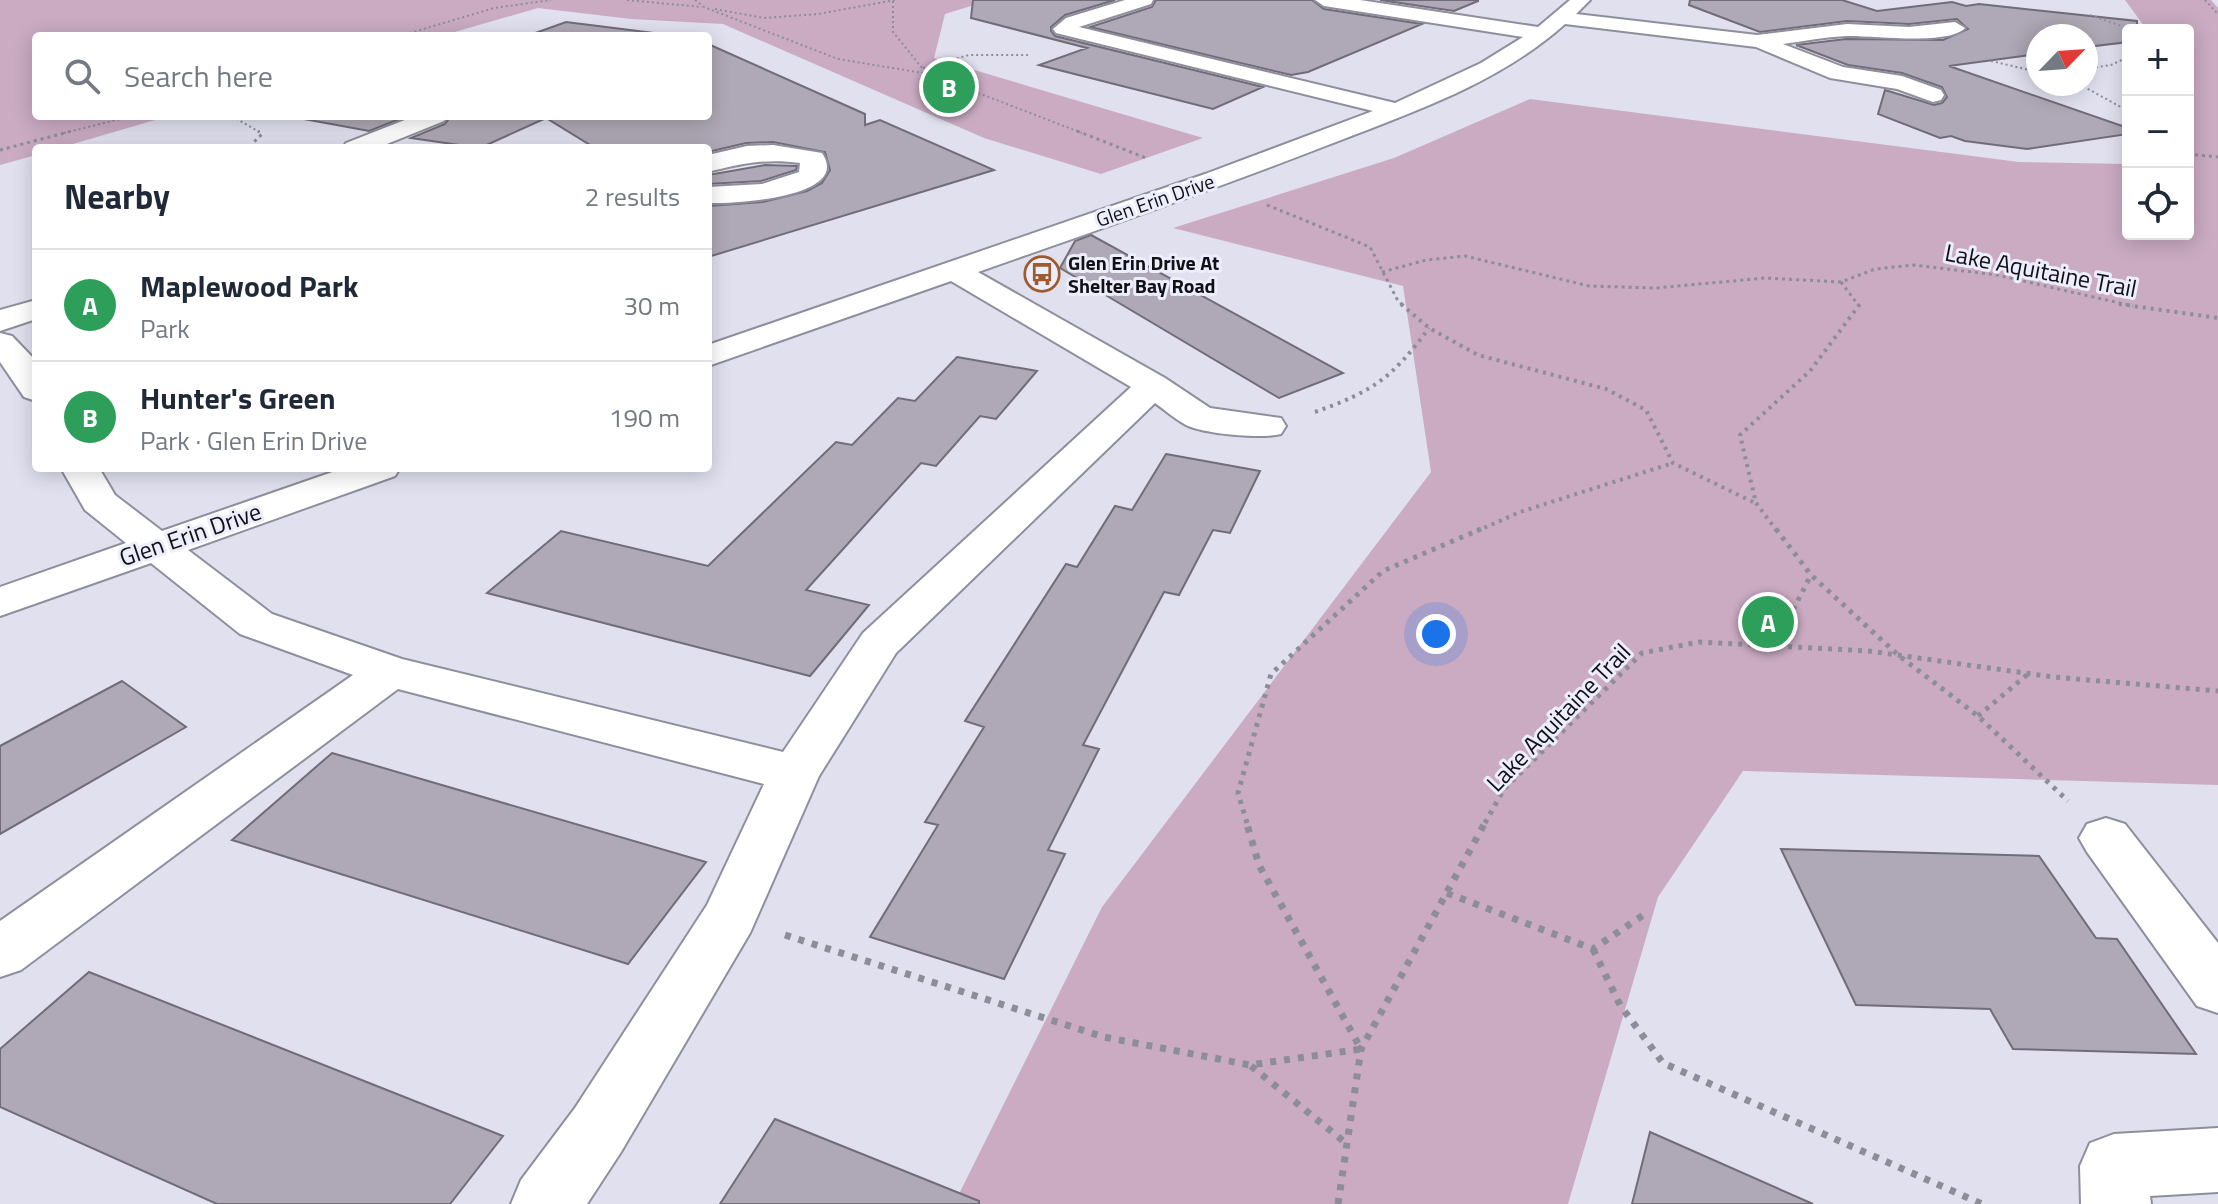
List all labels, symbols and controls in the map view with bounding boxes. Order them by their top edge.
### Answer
north arrow [2026,24,2098,96]
map controls [2122,24,2194,240]
button: + [2122,24,2194,96]
search box [32,32,712,120]
text: Search here [124,53,273,99]
icon: search [60,54,104,98]
pin: B [923,57,975,117]
button: − [2122,96,2194,168]
street label: Glen Erin Drive [1092,165,1218,235]
button: locate [2122,168,2194,240]
text: Nearby [64,170,170,222]
text: 2 results [585,177,680,216]
street label: Lake Aquitaine Trail [1942,234,2140,306]
place label: Glen Erin Drive At Shelter Bay Road [1068,247,1219,301]
bus stop icon: Glen Erin Drive At Shelter Bay Road [1023,255,1061,293]
text: Maplewood Park [140,263,358,309]
text: A [82,286,98,325]
text: 30 m [623,286,680,325]
text: Park [140,309,190,348]
text: Hunter's Green [140,375,335,421]
text: B [82,398,98,437]
text: 190 m [609,398,680,437]
text: Park · Glen Erin Drive [140,421,367,460]
street label: Glen Erin Drive [114,493,266,575]
pin: A [1742,592,1794,652]
your location [1416,614,1456,654]
street label: Lake Aquitaine Trail [1477,635,1639,799]

